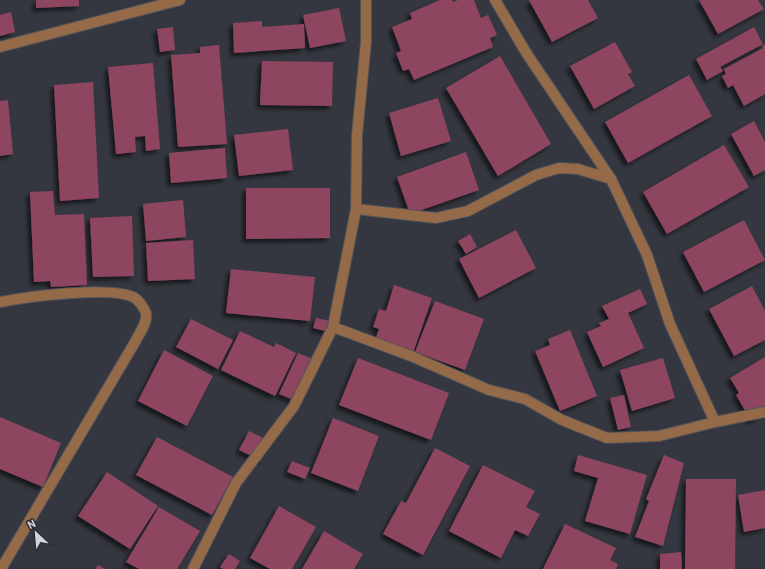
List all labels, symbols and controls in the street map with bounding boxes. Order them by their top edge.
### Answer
north arrow [16,513,56,553]
text: N [25,516,38,531]

